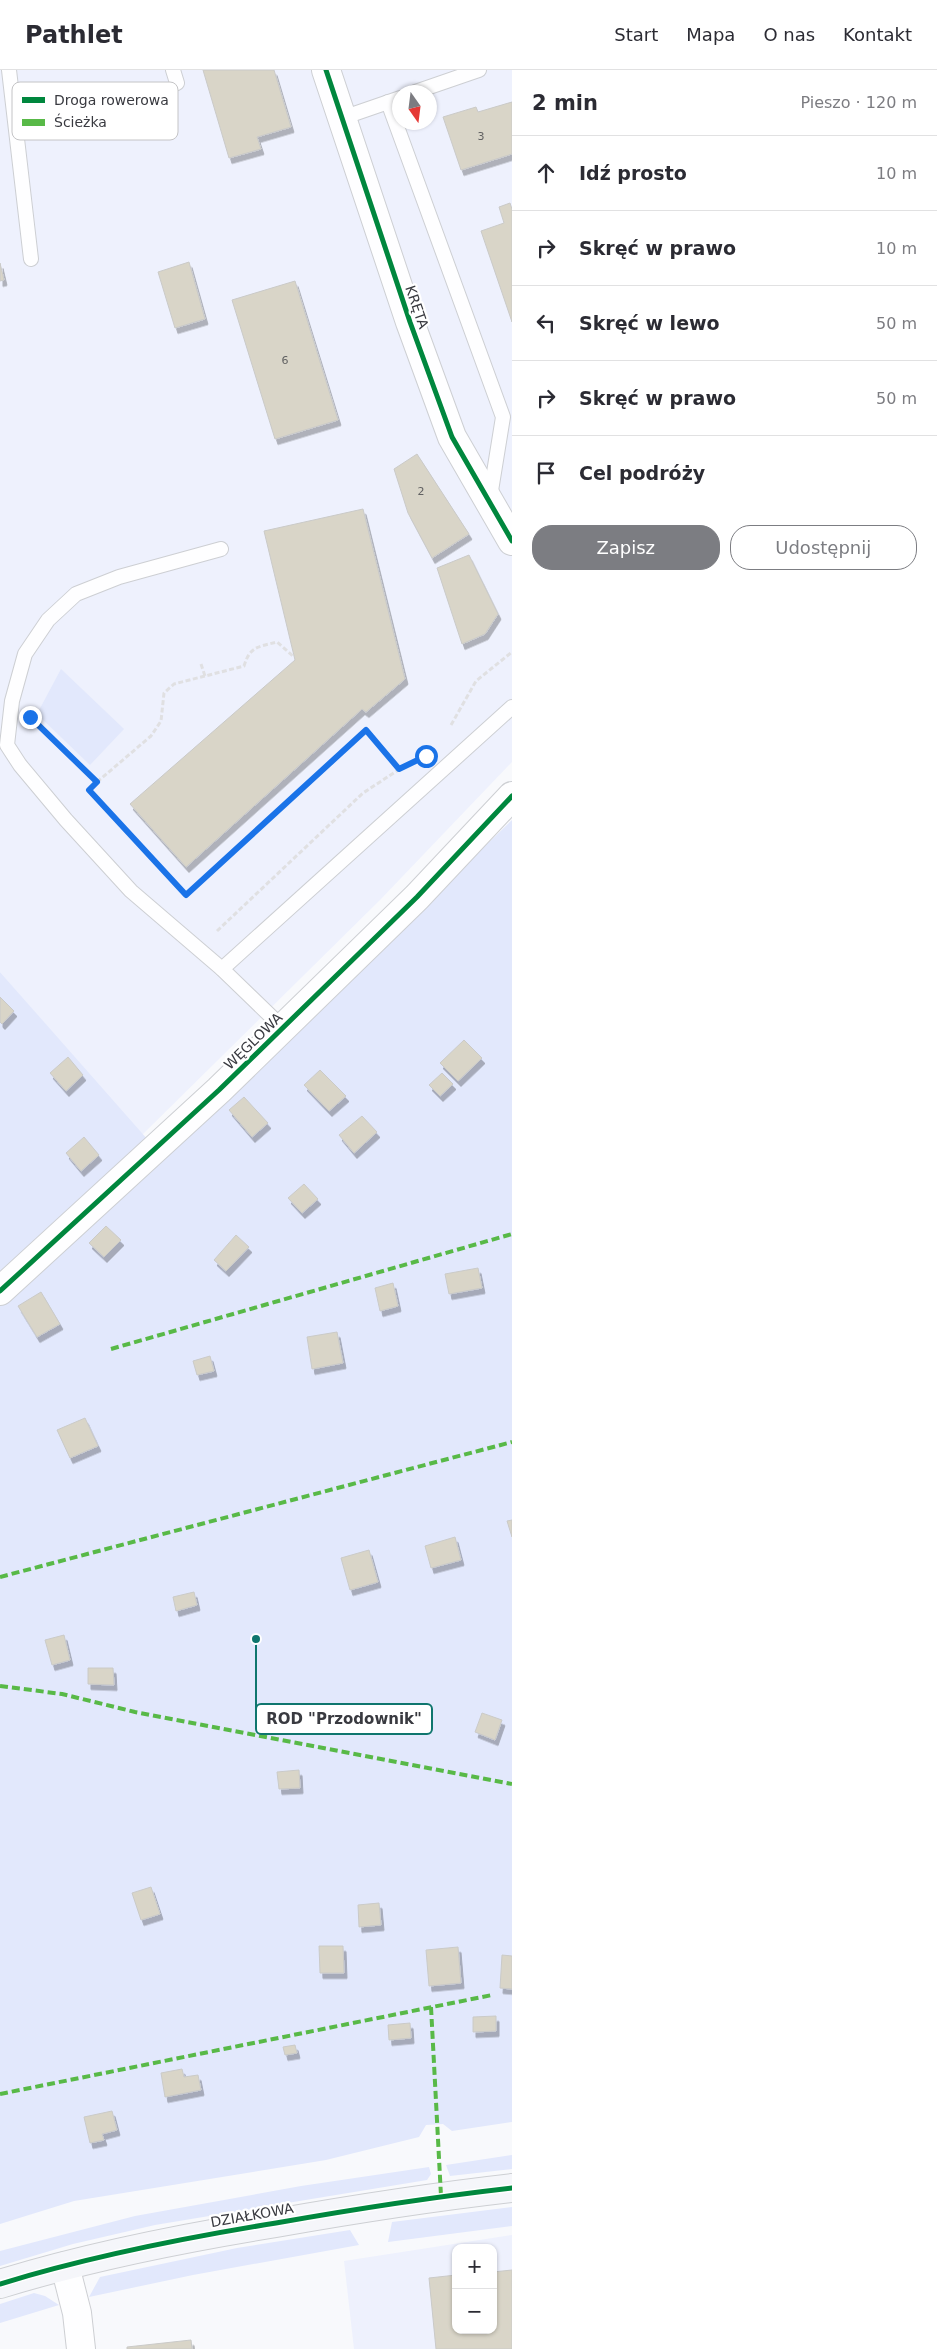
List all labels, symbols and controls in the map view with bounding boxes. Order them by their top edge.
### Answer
text: Pathlet [25,21,123,49]
text: Start [614,24,658,45]
text: Mapa [686,24,735,45]
text: O nas [763,24,815,45]
text: Kontakt [843,24,912,45]
legend [12,82,178,140]
north arrow [392,85,437,130]
text: 2 min [532,91,598,115]
text: Droga rowerowa [54,92,169,108]
text: Pieszo · 120 m [800,93,917,112]
text: Ścieżka [54,113,107,130]
house number: 3 [478,130,485,143]
icon: ahead [532,159,560,187]
text: Idź prosto [579,162,687,184]
text: 10 m [876,164,917,183]
icon: right [532,234,560,262]
text: Skręć w prawo [579,237,736,259]
text: 10 m [876,239,917,258]
street label: KRĘTA [402,283,432,331]
icon: left [532,309,560,337]
text: Skręć w lewo [579,312,720,334]
text: 50 m [876,314,917,333]
house number: 6 [282,354,289,367]
icon: right [532,384,560,412]
text: Skręć w prawo [579,387,736,409]
text: 50 m [876,389,917,408]
icon: arrive [532,459,560,487]
text: Cel podróży [579,462,705,484]
house number: 2 [418,485,425,498]
button: Zapisz [532,525,720,570]
button: Udostępnij [730,525,917,570]
route end [19,706,42,729]
route start [415,745,438,768]
street label: WĘGLOWA [221,1009,286,1073]
callout: ROD "Przodownik" [256,1704,432,1734]
text: ROD "Przodownik" [266,1710,422,1728]
street label: DZIAŁKOWA [209,2200,295,2230]
map controls [452,2244,497,2334]
button: + [452,2244,497,2289]
button: − [452,2289,497,2334]

